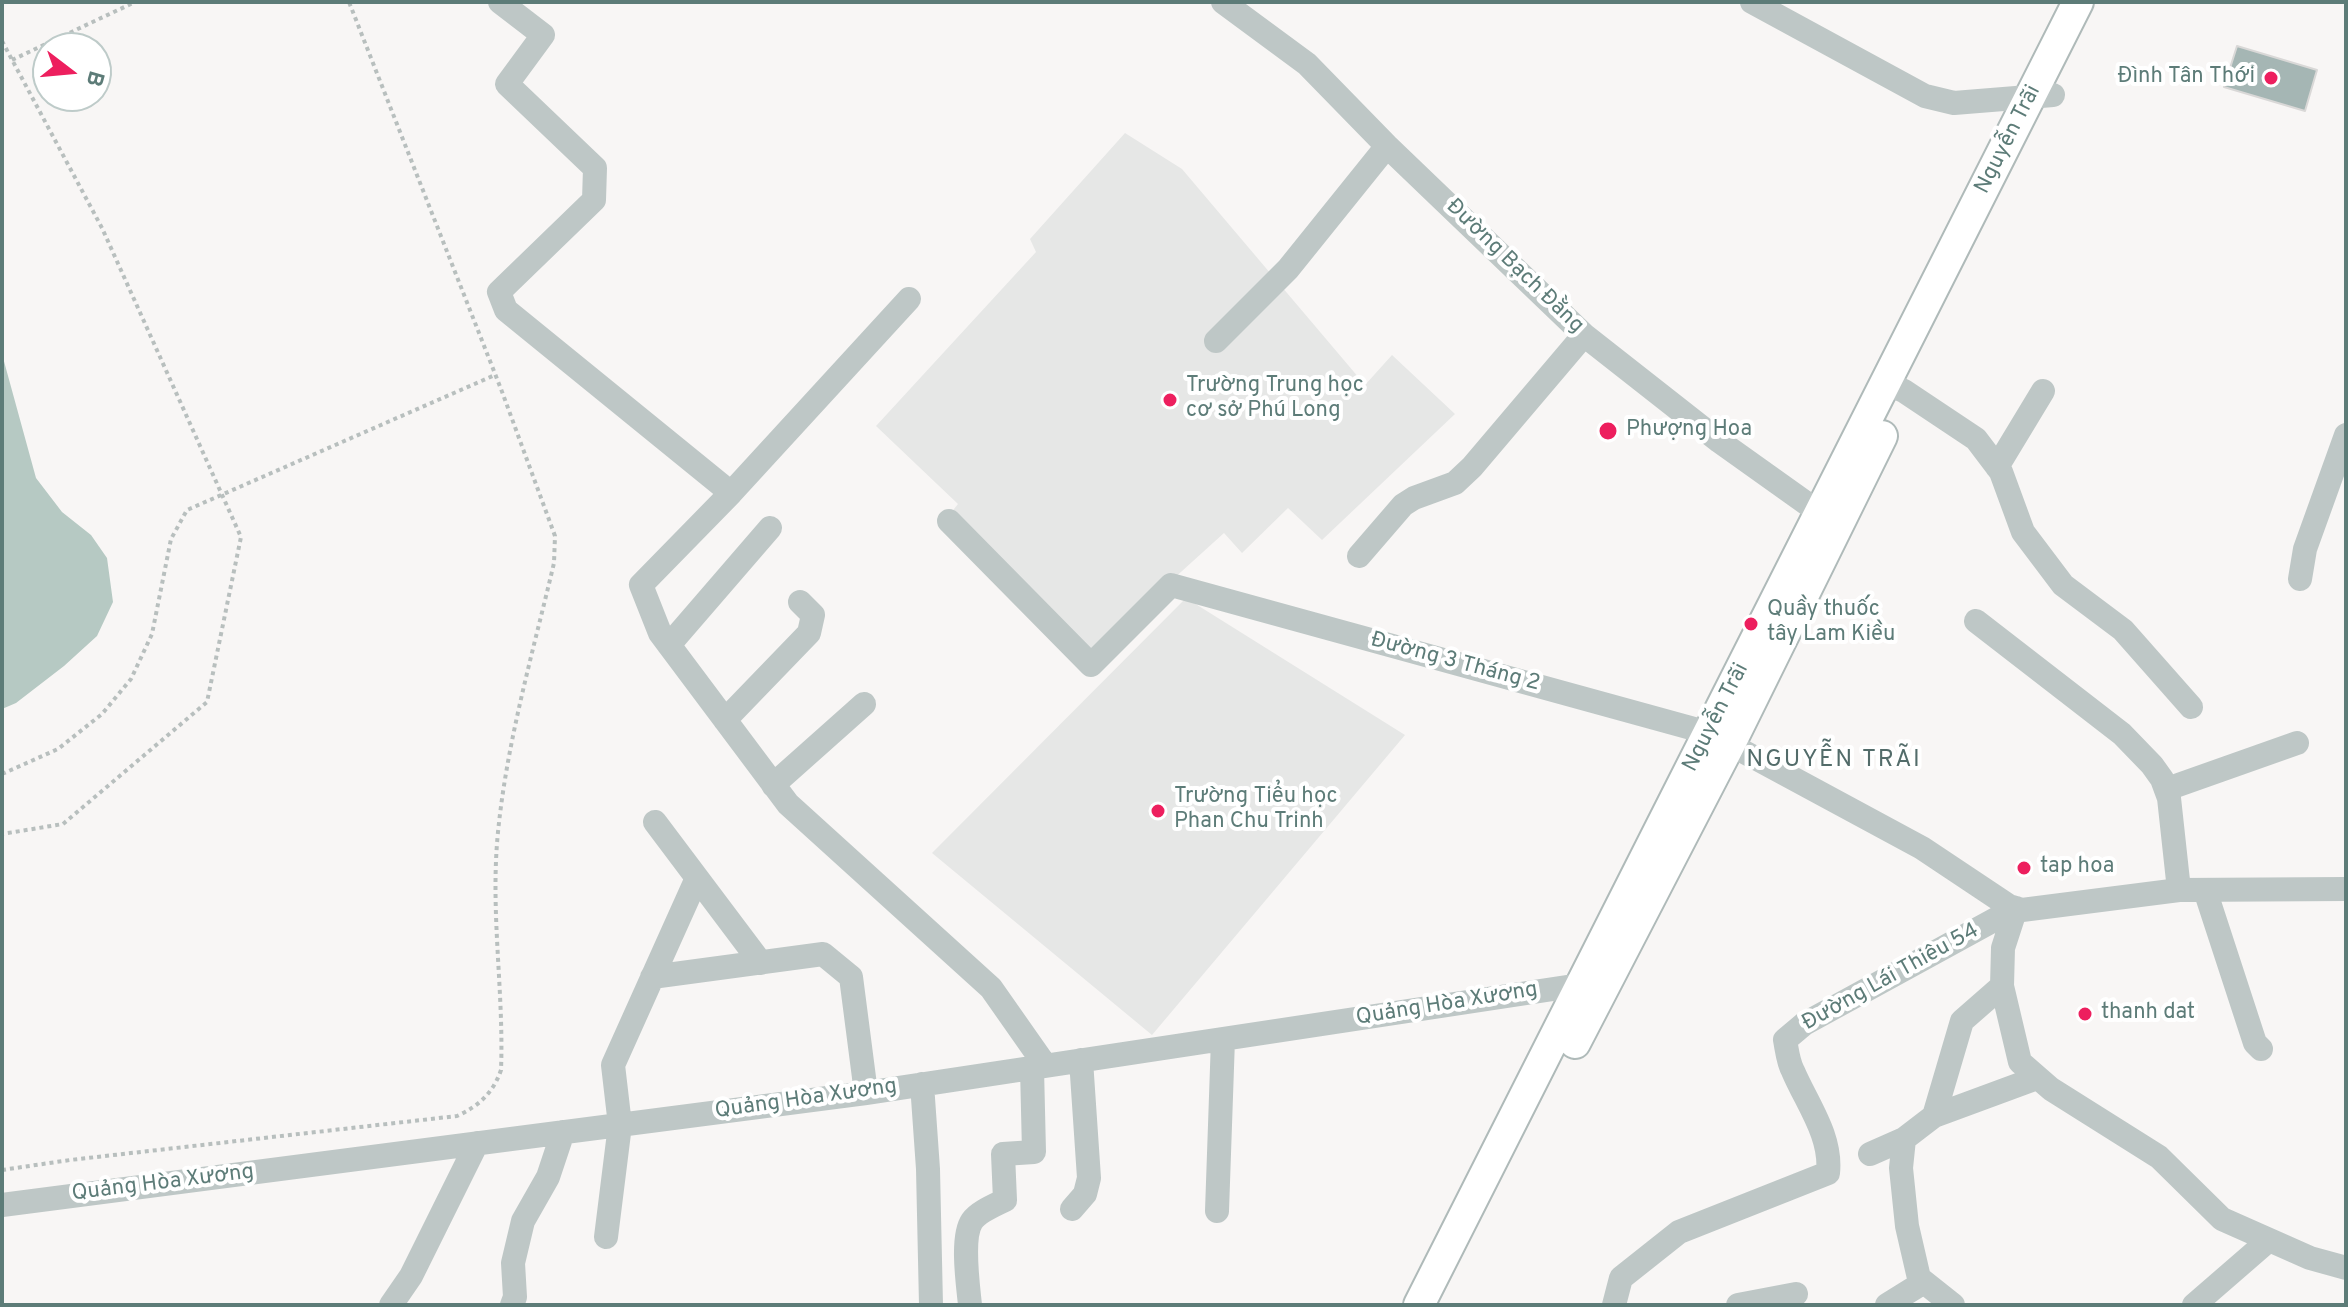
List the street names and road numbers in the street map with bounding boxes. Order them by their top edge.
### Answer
street label: Nguyễn Trãi [1970,81,2048,199]
street label: Đường Bạch Đằng [1439,194,1589,340]
street label: Đường 3 Tháng 2 [1368,628,1542,698]
street label: Nguyễn Trãi [1678,659,1756,777]
street label: Đường Lái Thiêu 54 [1798,919,1984,1037]
street label: Quảng Hòa Xương [1354,978,1540,1032]
street label: Quảng Hòa Xương [713,1074,899,1126]
street label: Quảng Hòa Xương [70,1160,256,1208]

